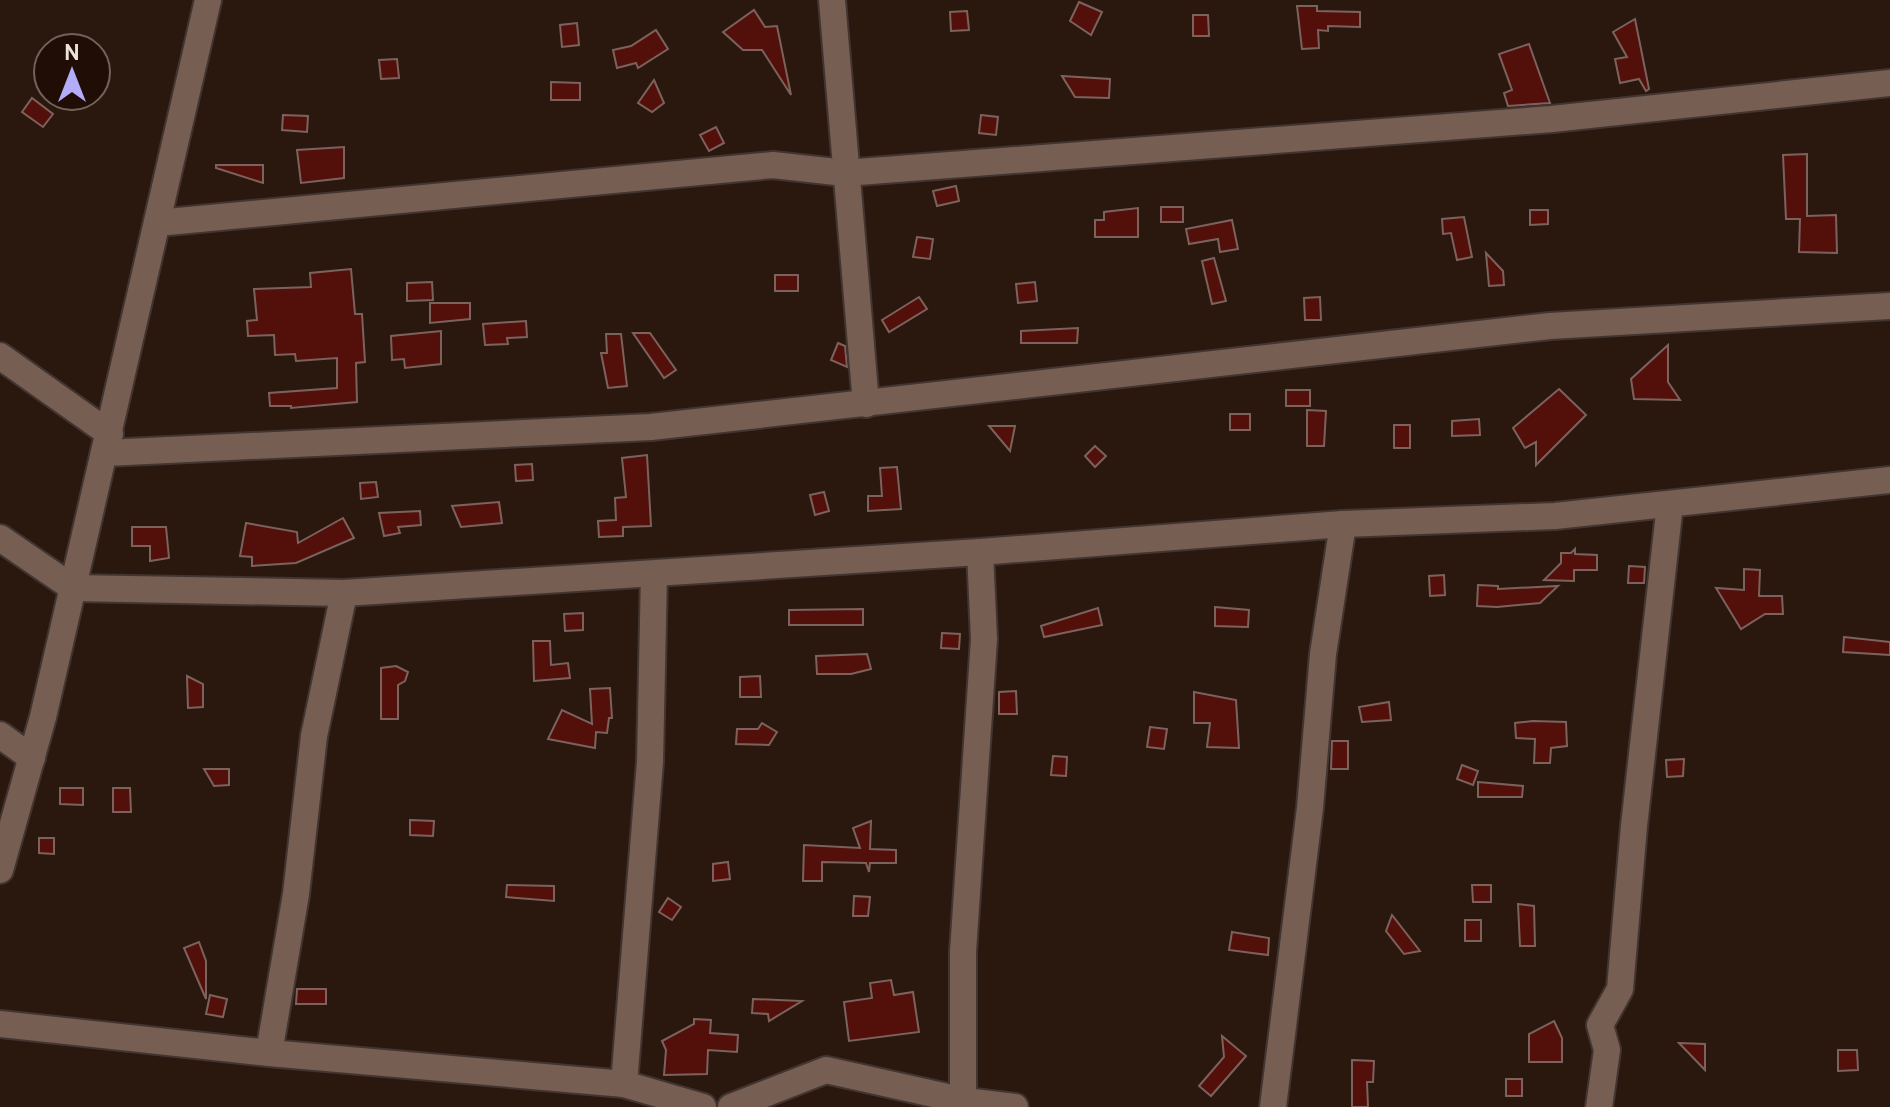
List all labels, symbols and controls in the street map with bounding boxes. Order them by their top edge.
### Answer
north arrow [32,32,112,112]
text: N [64,41,80,68]

